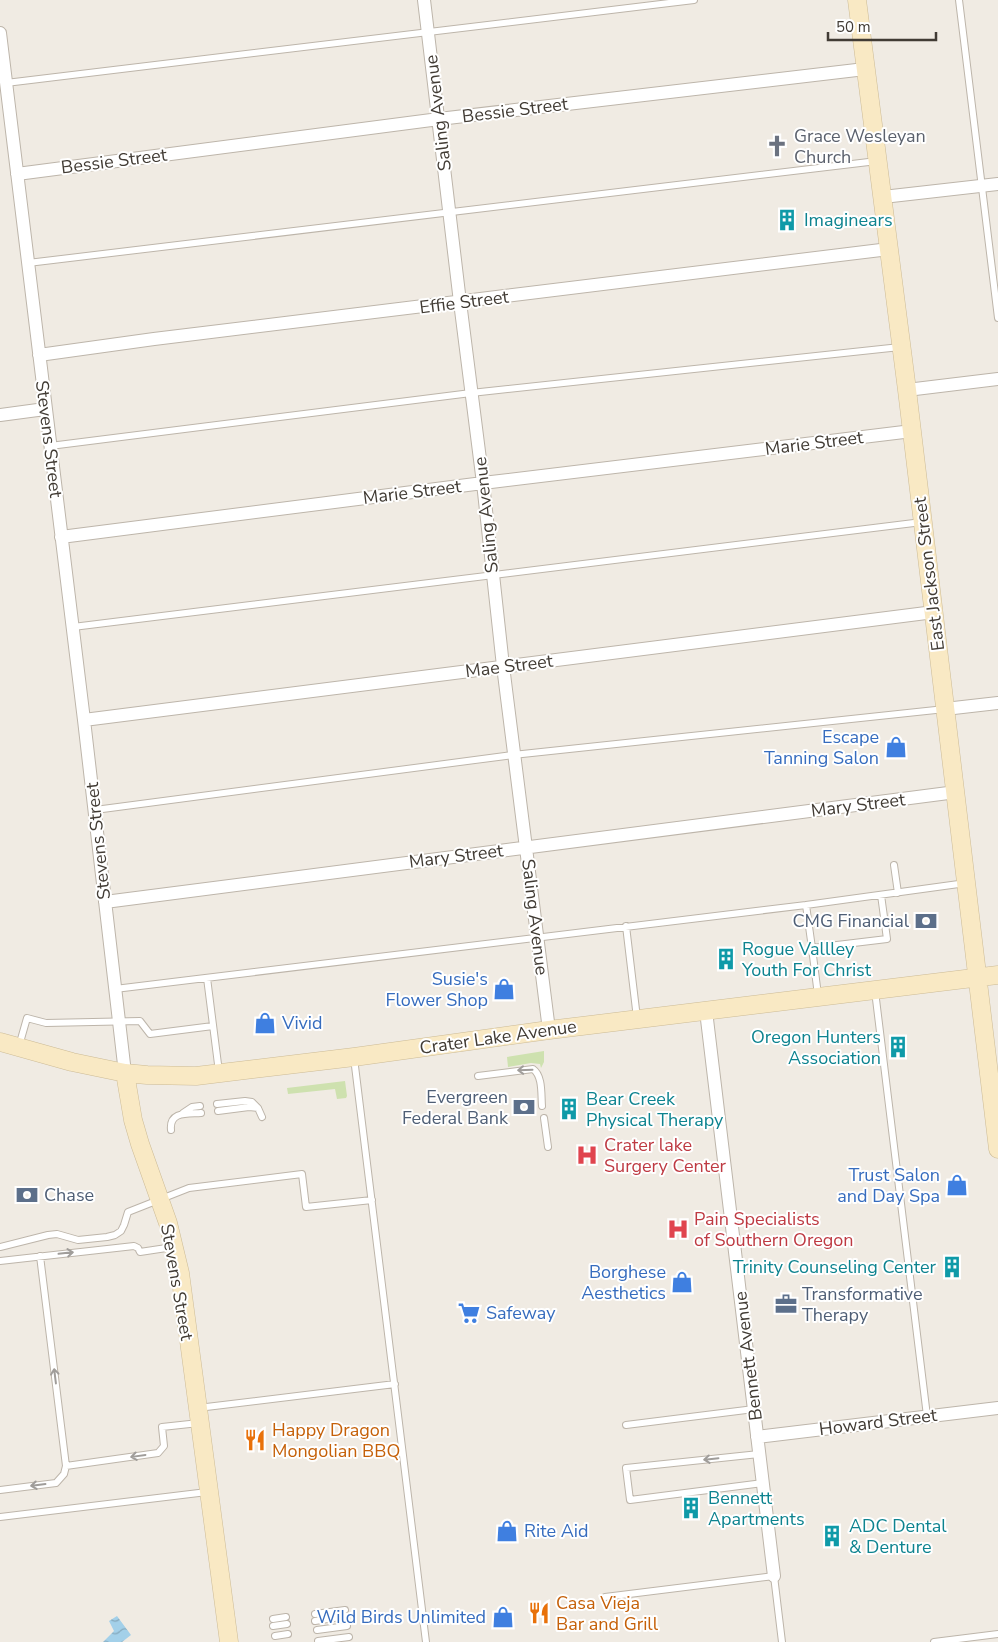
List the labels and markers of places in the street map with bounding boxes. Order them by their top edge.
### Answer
place label: Grace Wesleyan Church [794,124,926,169]
church icon: Grace Wesleyan Church [764,133,790,159]
building icon: Imaginears [774,207,800,233]
place label: Imaginears [804,208,893,232]
place label: Escape Tanning Salon [764,725,879,770]
shop icon: Escape Tanning Salon [883,734,909,760]
bank icon: CMG Financial [913,908,939,934]
place label: CMG Financial [792,909,910,933]
place label: Rogue Vallley Youth For Christ [741,937,872,982]
building icon: Rogue Vallley Youth For Christ [713,946,739,972]
place label: Susie's Flower Shop [386,967,488,1012]
shop icon: Susie's Flower Shop [491,976,517,1002]
shop icon: Vivid [252,1010,278,1036]
place label: Vivid [281,1011,323,1035]
place label: Oregon Hunters Association [751,1025,881,1070]
building icon: Oregon Hunters Association [885,1034,911,1060]
place label: Evergreen Federal Bank [402,1085,509,1130]
place label: Bear Creek Physical Therapy [586,1087,724,1132]
bank icon: Evergreen Federal Bank [511,1094,537,1120]
building icon: Bear Creek Physical Therapy [556,1096,582,1122]
place label: Crater lake Surgery Center [604,1133,727,1178]
hospital icon: Crater lake Surgery Center [574,1142,600,1168]
place label: Trust Salon and Day Spa [837,1163,940,1208]
shop icon: Trust Salon and Day Spa [944,1172,970,1198]
bank icon: Chase [14,1182,40,1208]
place label: Chase [44,1183,94,1207]
place label: Pain Specialists of Southern Oregon [694,1207,854,1252]
hospital icon: Pain Specialists of Southern Oregon [665,1216,691,1242]
building icon: Trinity Counseling Center [939,1254,965,1280]
place label: Trinity Counseling Center [733,1255,937,1279]
place label: Borghese Aesthetics [581,1260,666,1305]
shop icon: Borghese Aesthetics [669,1269,695,1295]
place label: Transformative Therapy [802,1282,923,1327]
office icon: Transformative Therapy [773,1291,799,1317]
supermarket icon: Safeway [456,1300,482,1326]
place label: Safeway [486,1301,556,1325]
place label: Happy Dragon Mongolian BBQ [272,1418,400,1463]
restaurant icon: Happy Dragon Mongolian BBQ [242,1427,268,1453]
place label: Bennett Apartments [708,1486,805,1531]
building icon: Bennett Apartments [678,1495,704,1521]
place label: ADC Dental & Denture [849,1514,947,1559]
shop icon: Rite Aid [494,1518,520,1544]
place label: Rite Aid [524,1519,588,1543]
building icon: ADC Dental & Denture [819,1523,845,1549]
place label: Casa Vieja Bar and Grill [556,1591,659,1636]
restaurant icon: Casa Vieja Bar and Grill [526,1600,552,1626]
shop icon: Wild Birds Unlimited [490,1604,516,1630]
place label: Wild Birds Unlimited [317,1605,486,1629]

